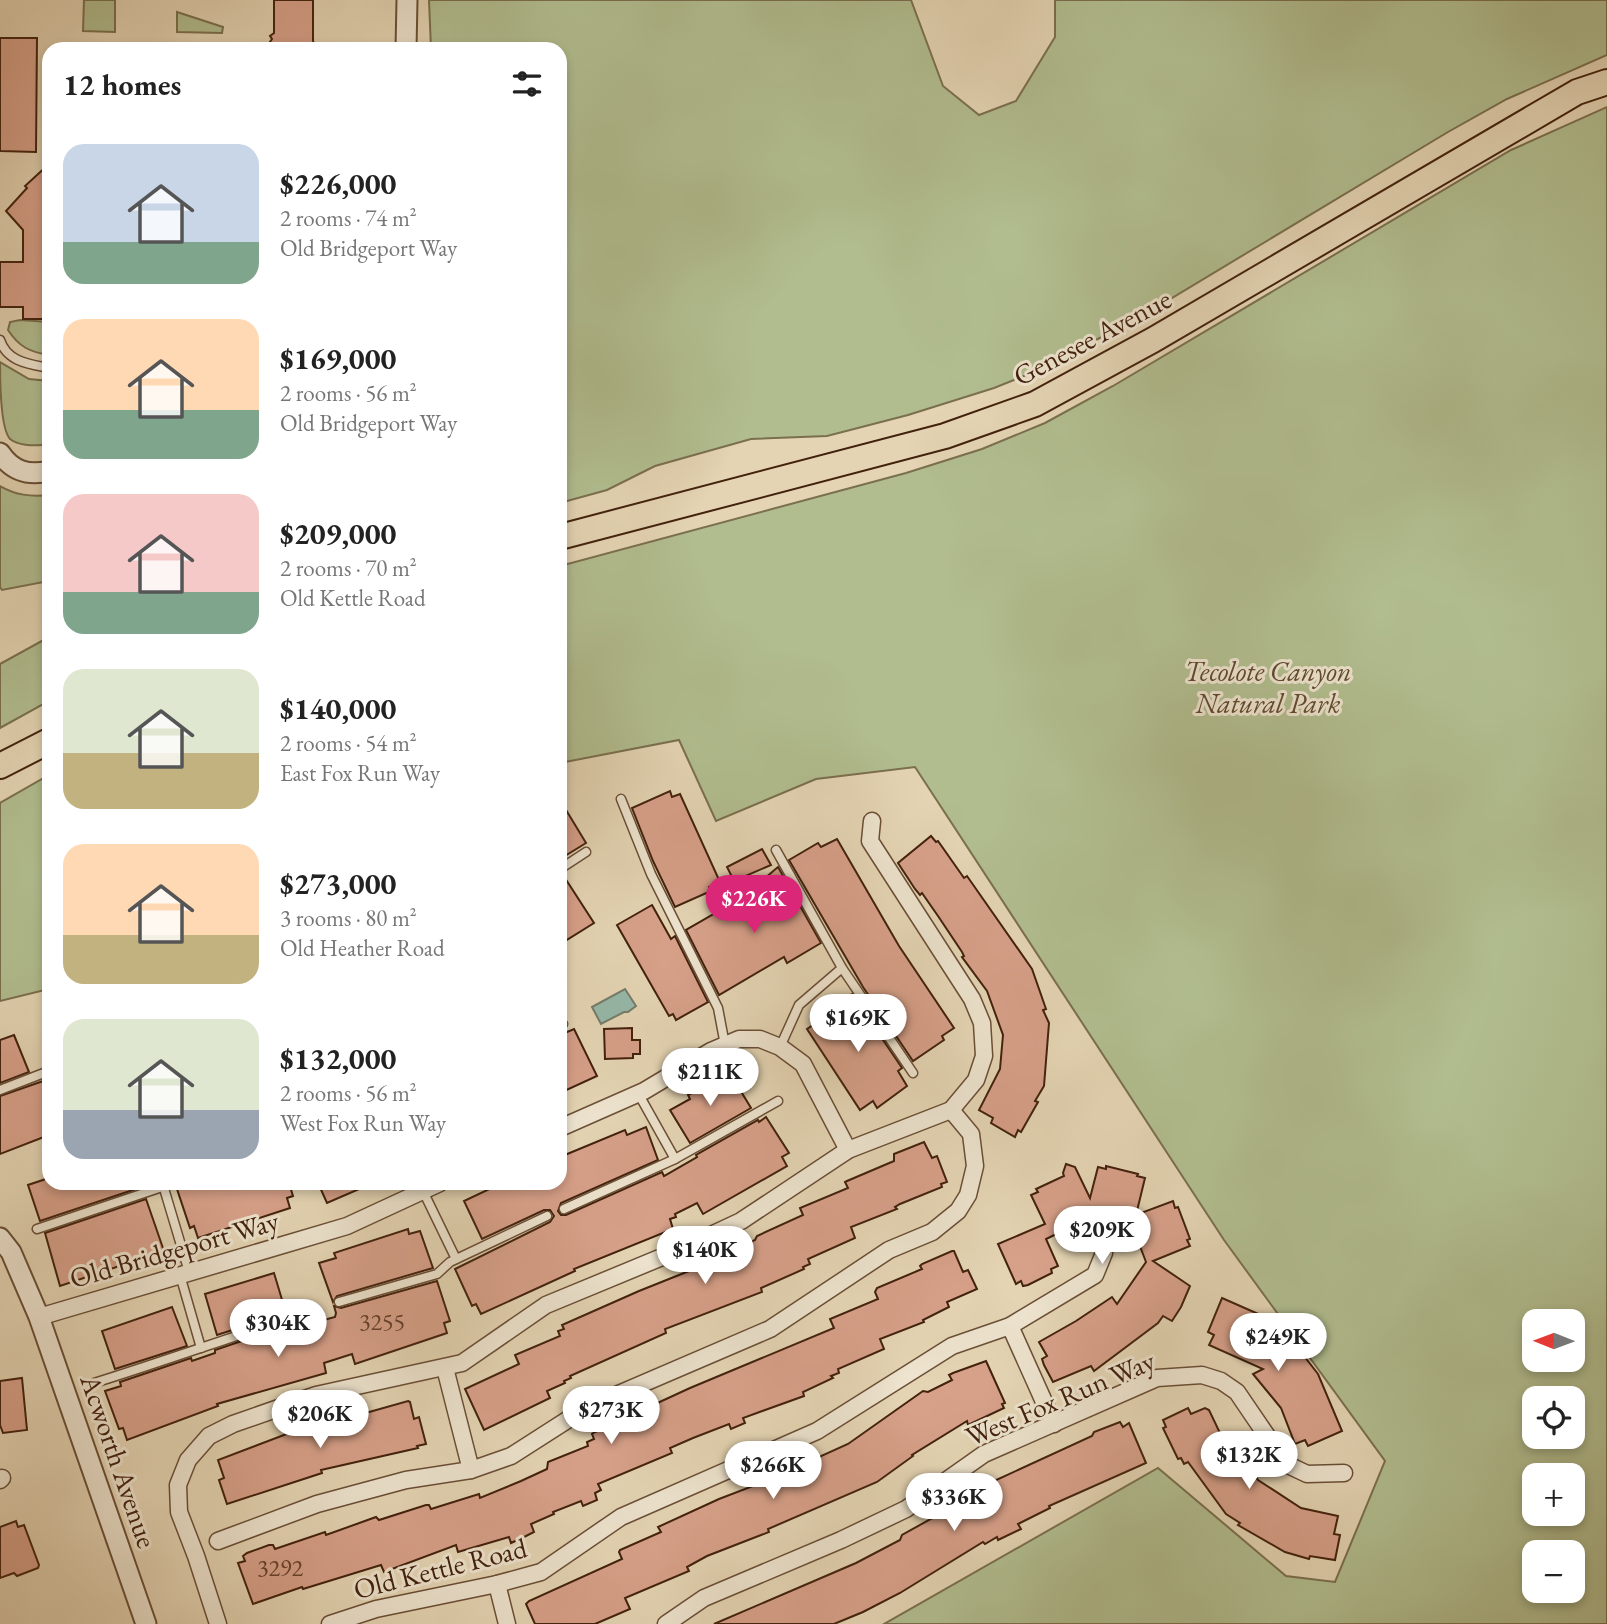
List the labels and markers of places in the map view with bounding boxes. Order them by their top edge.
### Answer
pin: $226K [705,876,803,935]
pin: $169K [809,995,907,1054]
pin: $211K [661,1048,759,1108]
pin: $209K [1053,1206,1151,1266]
pin: $140K [656,1226,754,1286]
pin: $304K [229,1300,327,1359]
pin: $249K [1229,1314,1327,1373]
pin: $273K [562,1386,660,1446]
pin: $206K [271,1390,369,1450]
pin: $132K [1200,1432,1298,1491]
pin: $266K [724,1442,822,1501]
pin: $336K [905,1474,1003,1533]

